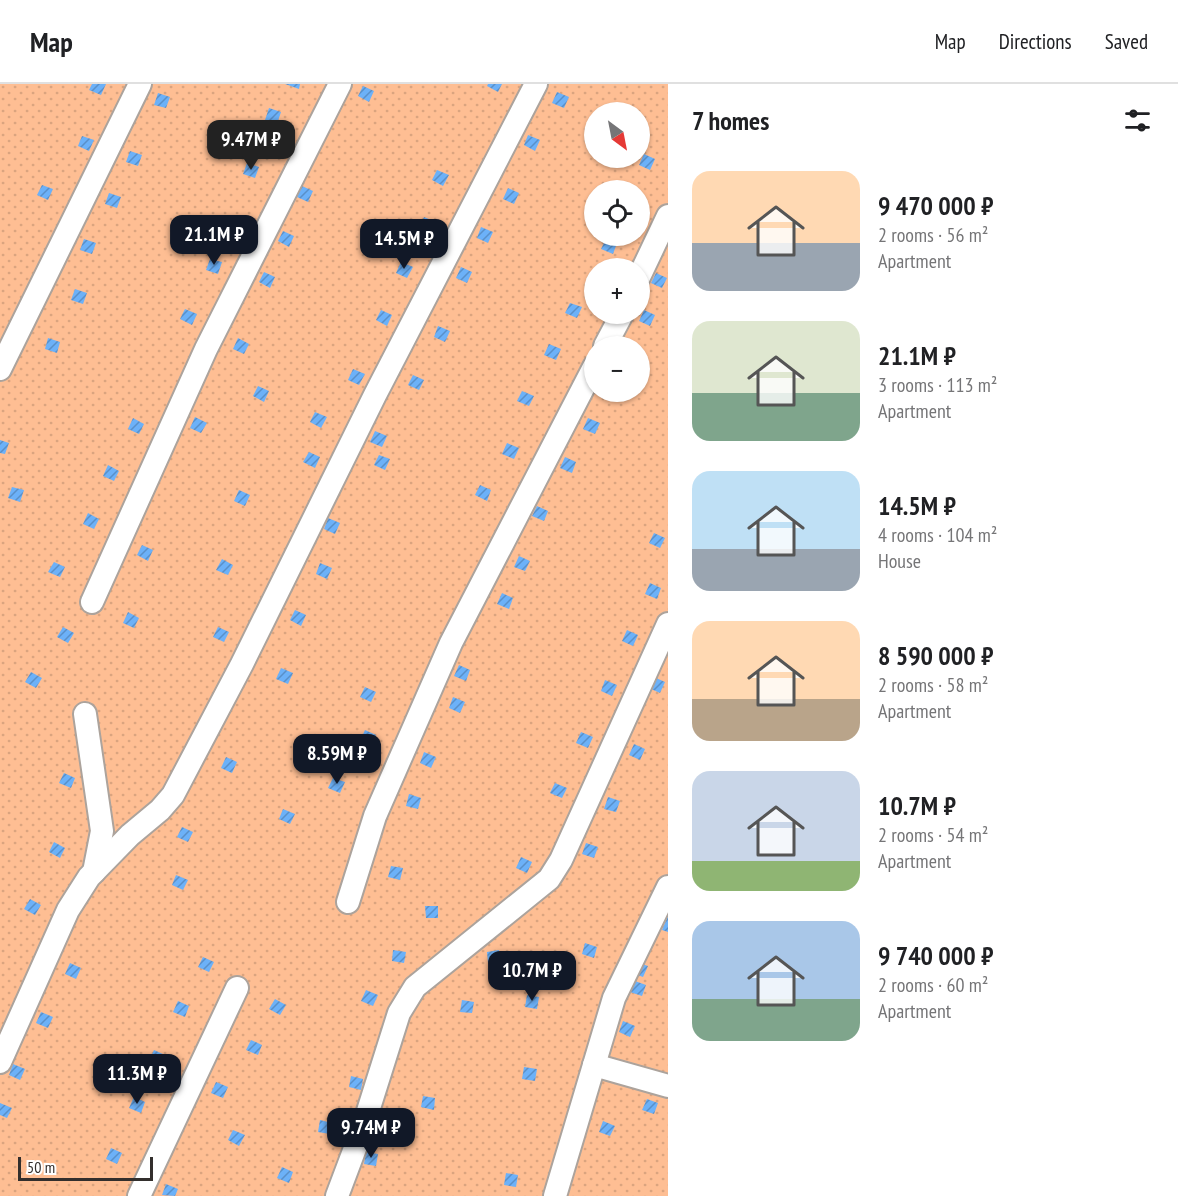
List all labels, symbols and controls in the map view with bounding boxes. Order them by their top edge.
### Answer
text: Map [30,23,73,60]
text: Map [935,28,966,55]
text: Directions [999,28,1072,55]
text: Saved [1105,28,1148,55]
north arrow [584,102,650,168]
map controls [584,102,650,402]
text: 7 homes [692,104,769,137]
icon: filters [1121,104,1154,137]
pin: 9.47M ₽ [196,120,306,171]
text: 9.47M ₽ [221,126,281,152]
button: locate [584,180,650,246]
text: 9 470 000 ₽ [878,189,993,222]
icon: home [740,195,812,267]
pin: 21.1M ₽ [159,215,269,266]
pin: 14.5M ₽ [349,219,459,270]
text: 21.1M ₽ [184,221,244,247]
text: 2 rooms · 56 m² [878,222,988,248]
text: 14.5M ₽ [374,225,434,251]
text: Apartment [878,248,951,274]
button: + [584,258,650,324]
button: − [584,336,650,402]
text: 21.1M ₽ [878,339,956,372]
icon: home [740,345,812,417]
text: 3 rooms · 113 m² [878,372,997,398]
text: Apartment [878,398,951,424]
text: 14.5M ₽ [878,489,956,522]
icon: home [740,495,812,567]
text: 4 rooms · 104 m² [878,522,997,548]
text: House [878,548,921,574]
text: 8 590 000 ₽ [878,639,993,672]
icon: home [740,645,812,717]
text: 2 rooms · 58 m² [878,672,988,698]
text: Apartment [878,698,951,724]
pin: 8.59M ₽ [282,734,392,785]
text: 8.59M ₽ [307,740,367,766]
text: 10.7M ₽ [878,789,956,822]
icon: home [740,795,812,867]
text: 2 rooms · 54 m² [878,822,988,848]
text: Apartment [878,848,951,874]
text: 9 740 000 ₽ [878,939,993,972]
icon: home [740,945,812,1017]
pin: 10.7M ₽ [477,951,587,1002]
text: 10.7M ₽ [502,957,562,983]
text: 2 rooms · 60 m² [878,972,988,998]
text: Apartment [878,998,951,1024]
pin: 11.3M ₽ [82,1054,192,1105]
text: 11.3M ₽ [107,1060,167,1086]
pin: 9.74M ₽ [316,1108,426,1159]
text: 9.74M ₽ [341,1114,401,1140]
scale bar [18,1154,153,1182]
text: 50 m [27,1157,55,1177]

